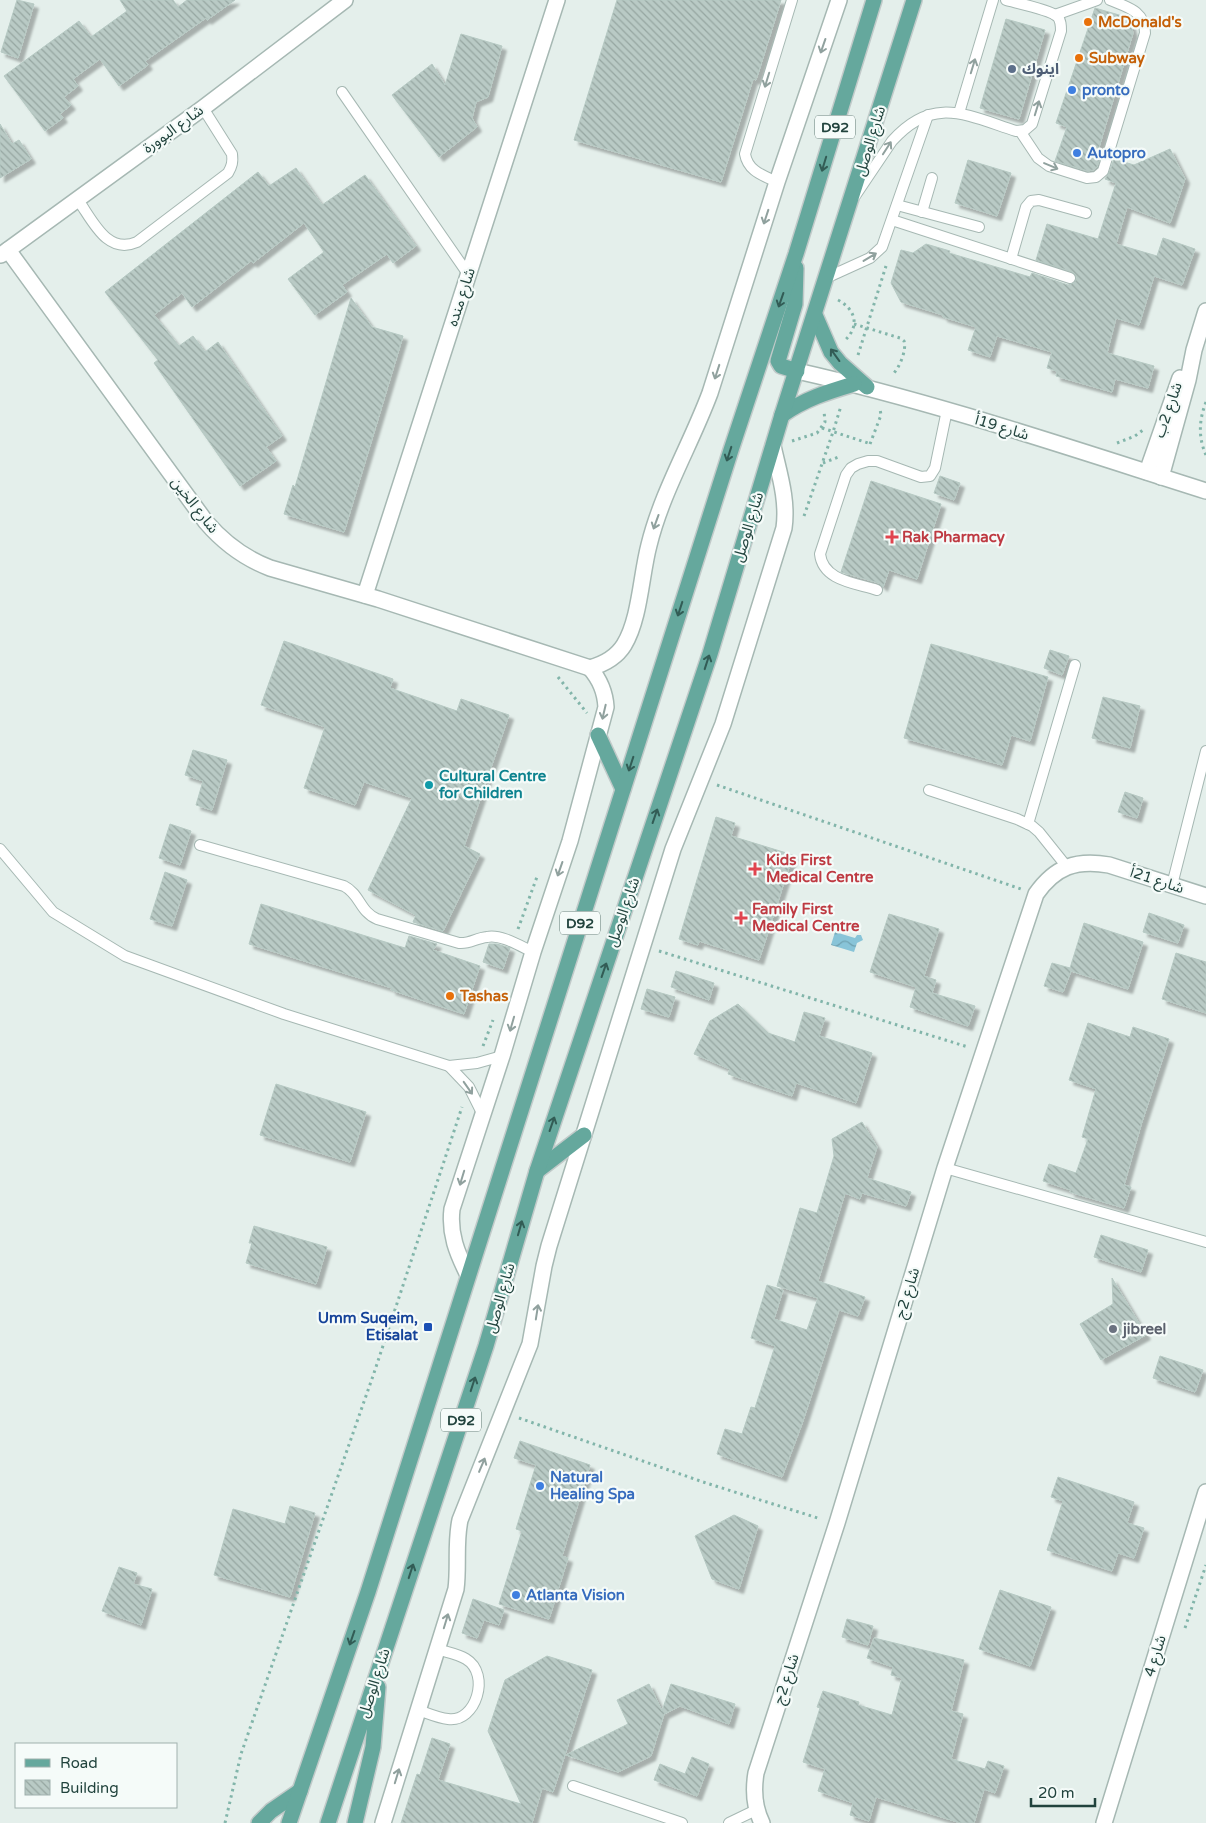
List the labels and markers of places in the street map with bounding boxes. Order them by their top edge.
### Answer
place label: McDonald's [1098,13,1182,31]
marker: McDonald's [1082,16,1094,28]
place label: Subway [1089,49,1145,68]
marker: Subway [1073,52,1085,64]
place label: اينوك [1022,60,1059,78]
marker: اينوك [1006,63,1018,75]
place label: pronto [1082,81,1130,100]
marker: pronto [1066,84,1078,96]
place label: Autopro [1087,144,1146,163]
marker: Autopro [1071,147,1083,159]
place label: Rak Pharmacy [902,528,1005,547]
marker: Rak Pharmacy [886,531,898,543]
place label: Cultural Centre for Children [438,767,547,802]
marker: Cultural Centre for Children [423,779,435,791]
place label: Kids First Medical Centre [766,851,874,886]
marker: Kids First Medical Centre [748,862,762,876]
place label: Family First Medical Centre [752,900,860,935]
marker: Family First Medical Centre [734,911,748,925]
place label: Tashas [459,987,508,1005]
marker: Tashas [444,990,456,1002]
place label: Umm Suqeim, Etisalat [318,1309,418,1344]
place label: jibreel [1122,1320,1166,1339]
marker: Umm Suqeim, Etisalat [422,1321,434,1333]
marker: jibreel [1107,1323,1119,1335]
place label: Natural Healing Spa [550,1468,635,1504]
marker: Natural Healing Spa [534,1480,546,1492]
place label: Atlanta Vision [526,1586,625,1604]
marker: Atlanta Vision [510,1589,522,1601]

